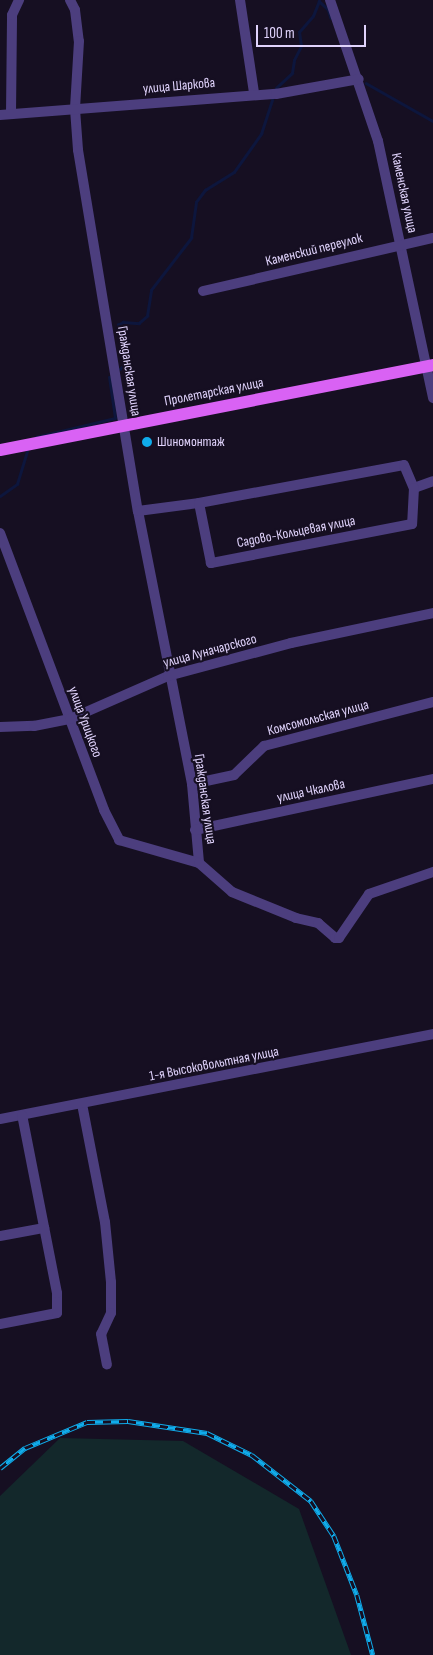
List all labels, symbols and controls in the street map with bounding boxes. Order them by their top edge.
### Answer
scale bar [258,15,368,47]
text: 100 m [264,24,295,43]
street label: улица Шаркова [142,74,216,98]
street label: Каменская улица [387,152,421,234]
street label: Каменский переулок [264,230,364,270]
street label: Гражданская улица [114,325,144,417]
street label: Пролетарская улица [163,374,265,410]
place label: Шиномонтаж [157,434,225,450]
marker: Шиномонтаж [141,436,153,448]
street label: Садово-Кольцевая улица [235,512,357,552]
street label: улица Луначарского [161,630,259,672]
street label: улица Урицкого [64,684,106,760]
street label: Комсомольская улица [265,696,371,740]
street label: Гражданская улица [190,753,220,845]
street label: улица Чкалова [276,776,346,806]
street label: 1-я Высоковольтная улица [148,1043,280,1085]

